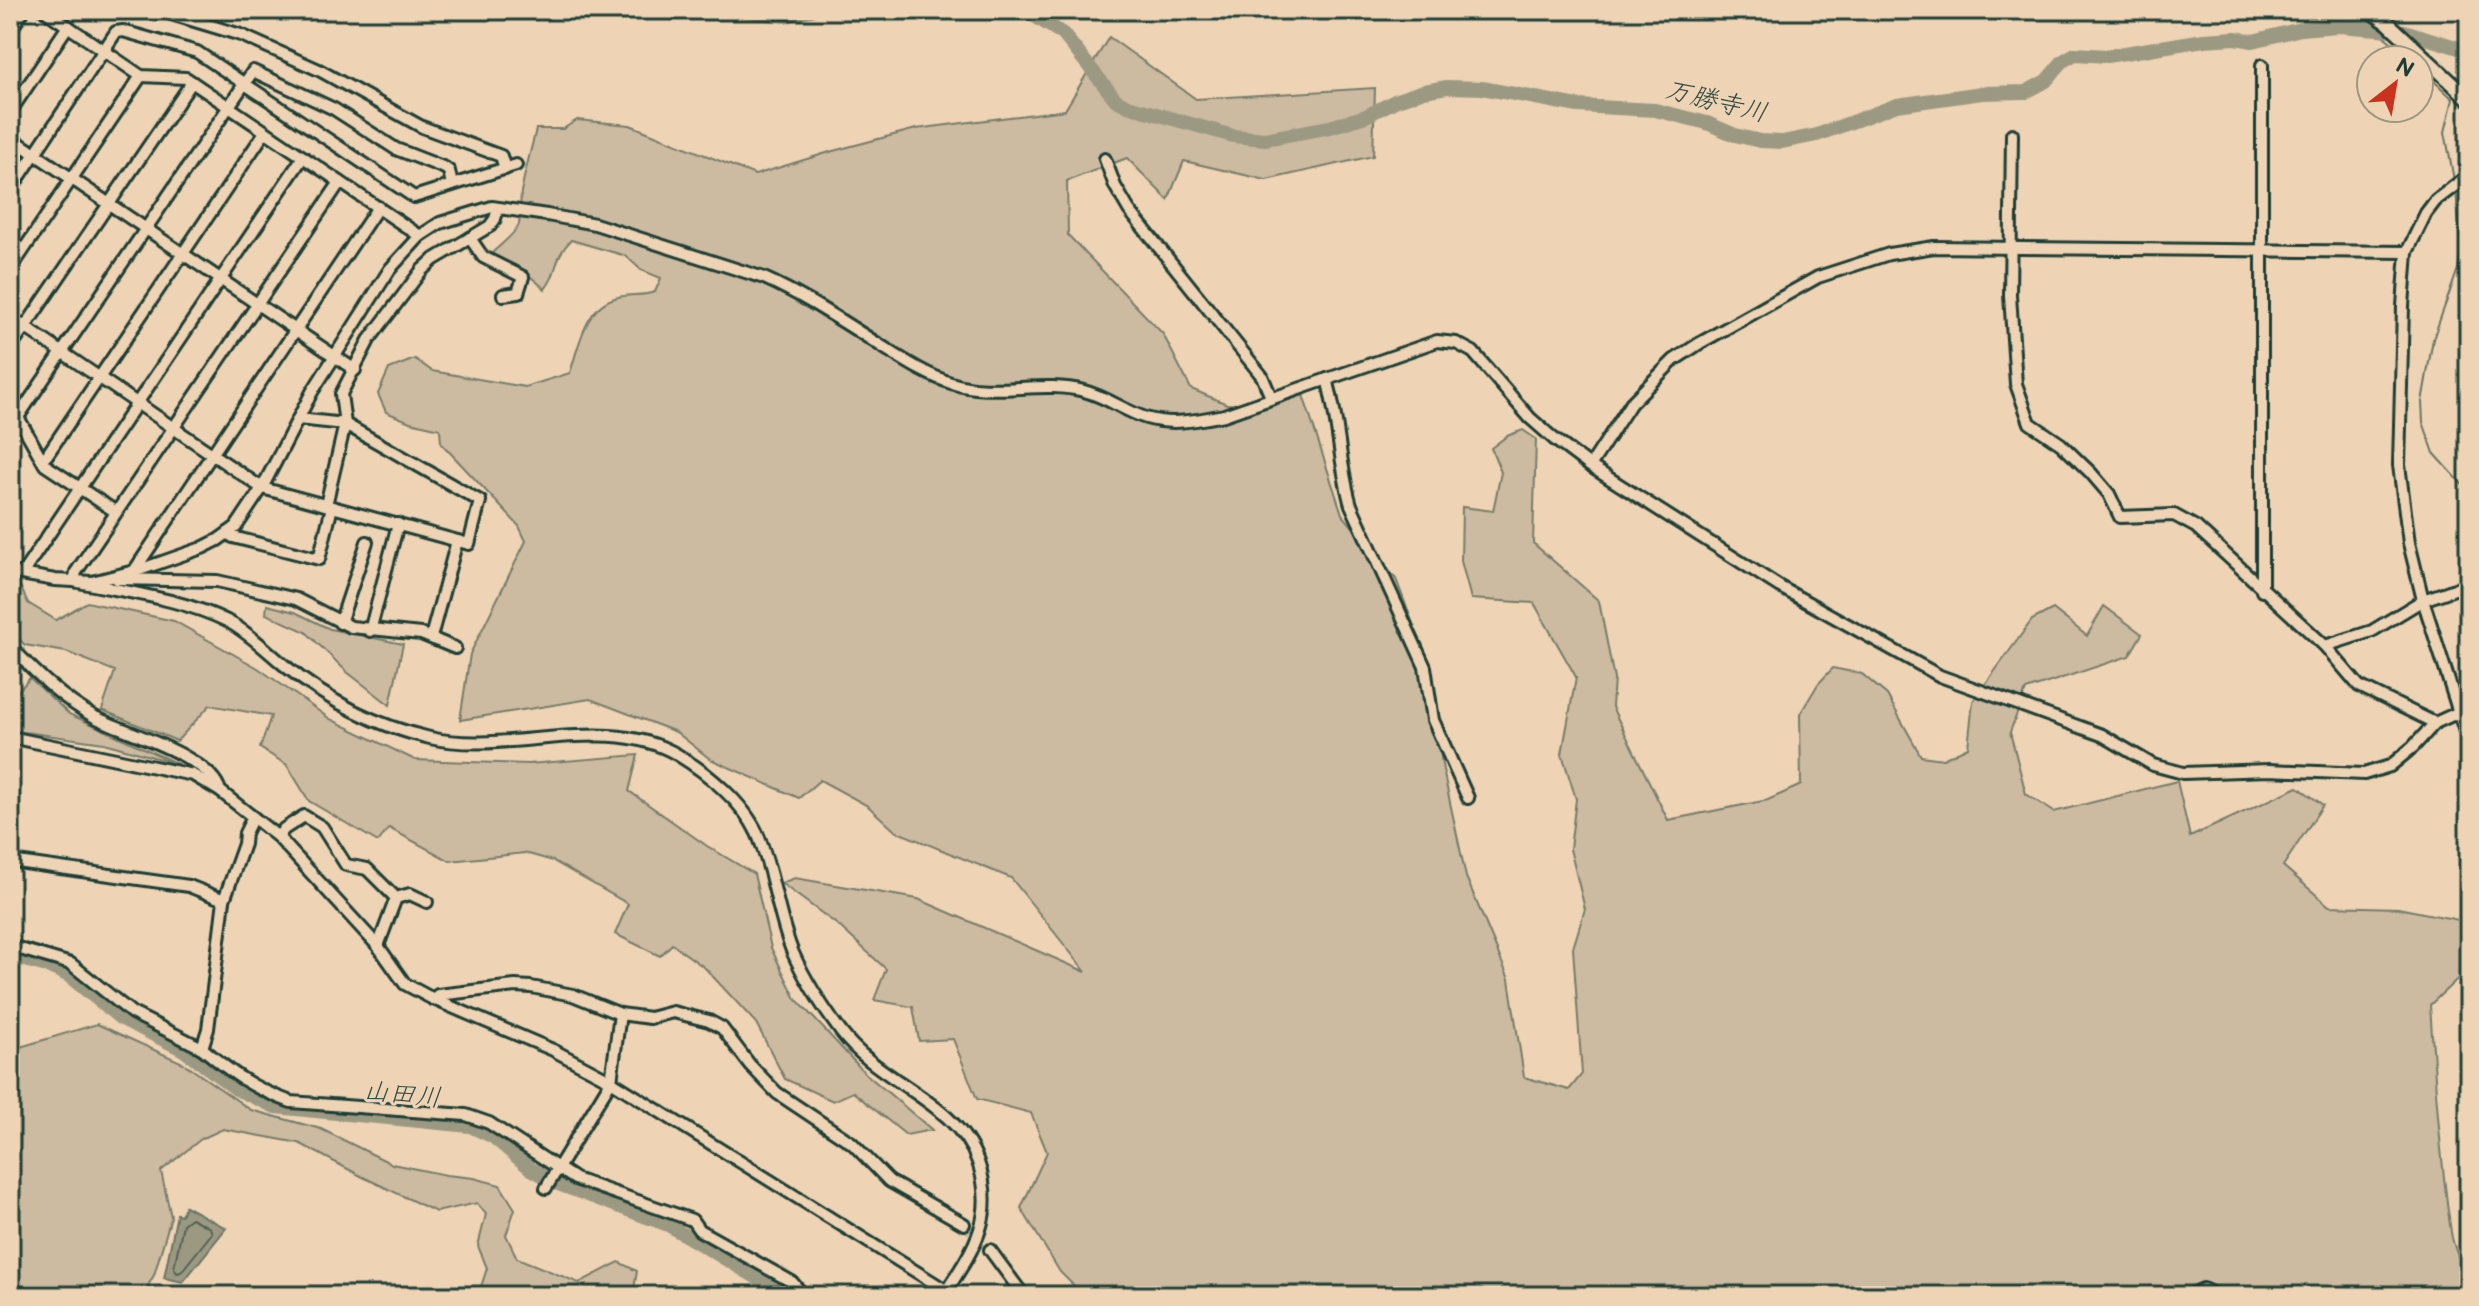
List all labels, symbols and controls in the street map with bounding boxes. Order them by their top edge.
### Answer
north arrow [2355,44,2435,124]
text: N [2390,52,2419,84]
water label: 万勝寺川 [1662,74,1770,130]
water label: 山田川 [362,1076,442,1114]

